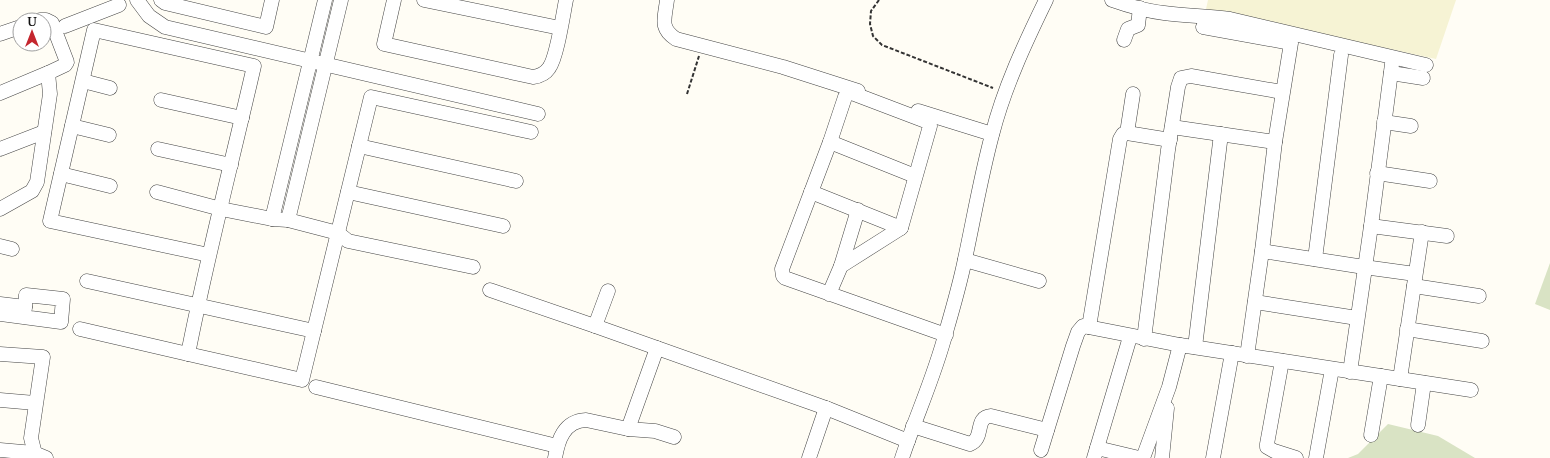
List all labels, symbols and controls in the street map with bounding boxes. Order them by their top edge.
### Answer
north arrow [12,12,52,52]
text: U [27,15,37,29]

